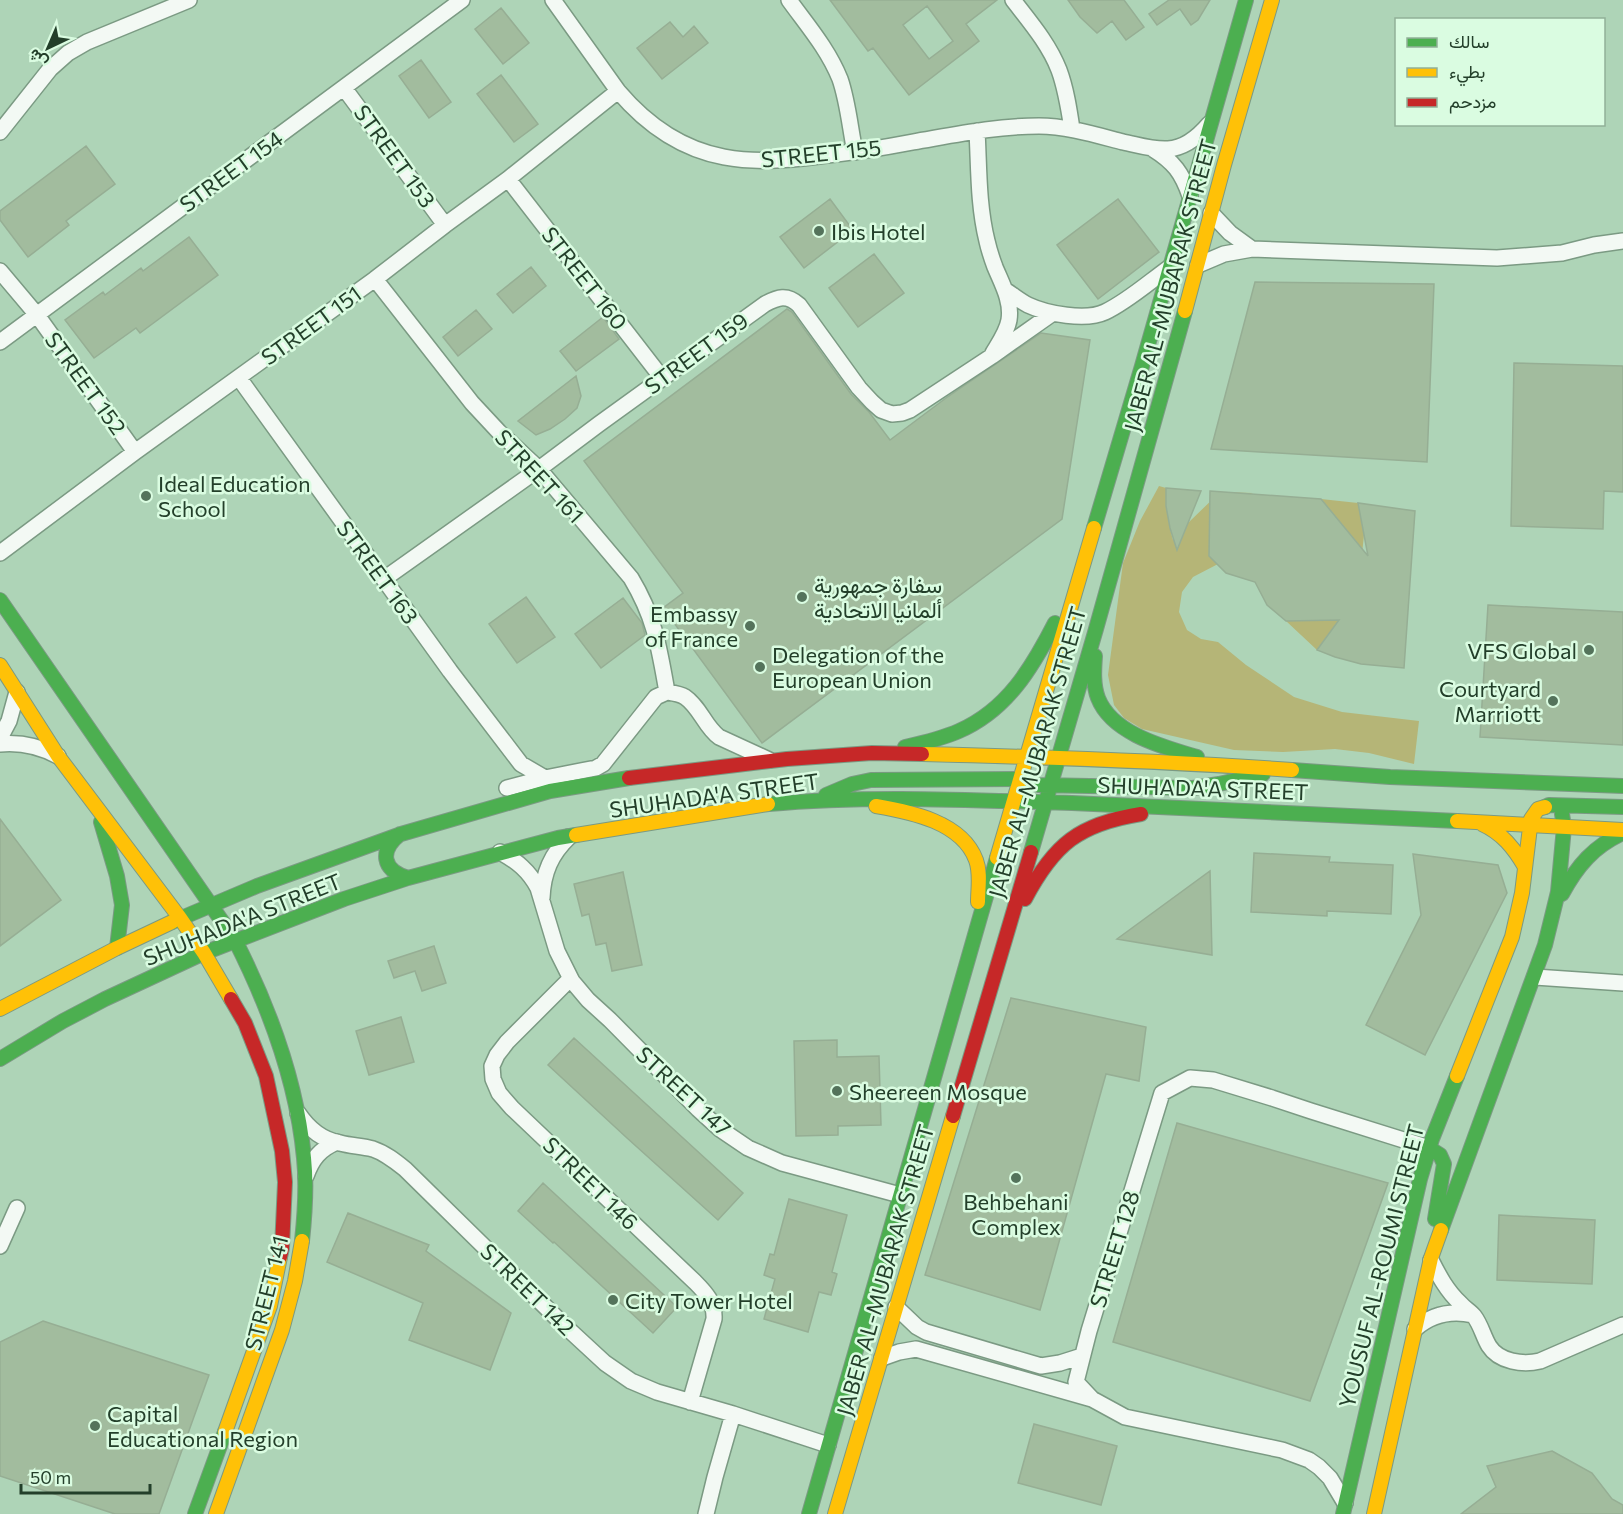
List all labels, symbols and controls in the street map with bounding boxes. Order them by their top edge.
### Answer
north arrow [18,18,78,78]
legend [1395,18,1605,126]
text: سالك [1449,30,1489,52]
text: ش [24,45,51,73]
text: بطيء [1449,60,1485,87]
text: مزدحم [1449,90,1496,114]
street label: STREET 153 [349,99,441,213]
street label: STREET 154 [174,124,288,218]
street label: STREET 155 [760,133,882,173]
street label: JABER AL-MUBARAK STREET [1118,136,1222,434]
place label: Ibis Hotel [831,218,926,245]
street label: STREET 160 [536,221,634,335]
marker: Ibis Hotel [812,224,826,238]
street label: STREET 151 [256,280,366,370]
street label: STREET 159 [639,306,753,400]
street label: STREET 152 [40,326,132,440]
street label: STREET 161 [490,424,590,528]
place label: Ideal Education School [158,470,311,522]
marker: Ideal Education School [139,489,153,503]
street label: STREET 163 [331,515,425,629]
place label: سفارة جمهورية ألمانيا الاتحادية [814,571,942,623]
marker: سفارة جمهورية ألمانيا الاتحادية [795,590,809,604]
place label: Embassy of France [645,600,738,652]
street label: JABER AL-MUBARAK STREET [982,603,1092,901]
marker: Embassy of France [743,619,757,633]
place label: VFS Global [1467,637,1577,664]
place label: Delegation of the European Union [772,641,944,693]
marker: VFS Global [1582,643,1596,657]
marker: Delegation of the European Union [753,660,767,674]
place label: Courtyard Marriott [1439,675,1541,727]
marker: Courtyard Marriott [1546,694,1560,708]
street label: SHUHADA'A STREET [608,767,820,823]
street label: SHUHADA'A STREET [1097,771,1309,805]
street label: SHUHADA'A STREET [139,867,345,971]
street label: STREET 147 [631,1040,737,1142]
place label: Sheereen Mosque [849,1078,1027,1105]
marker: Sheereen Mosque [830,1084,844,1098]
street label: JABER AL-MUBARAK STREET [830,1121,940,1419]
street label: YOUSUF AL-ROUMI STREET [1333,1121,1429,1411]
street label: STREET 146 [538,1131,644,1235]
marker: Behbehani Complex [1009,1171,1023,1185]
street label: STREET 128 [1083,1187,1145,1311]
place label: Behbehani Complex [963,1188,1069,1240]
street label: STREET 141 [239,1233,293,1353]
street label: STREET 142 [475,1237,581,1341]
place label: City Tower Hotel [625,1287,793,1314]
marker: City Tower Hotel [606,1293,620,1307]
place label: Capital Educational Region [107,1400,298,1452]
marker: Capital Educational Region [88,1419,102,1433]
scale bar [21,1457,150,1495]
text: 50 m [30,1466,71,1488]

